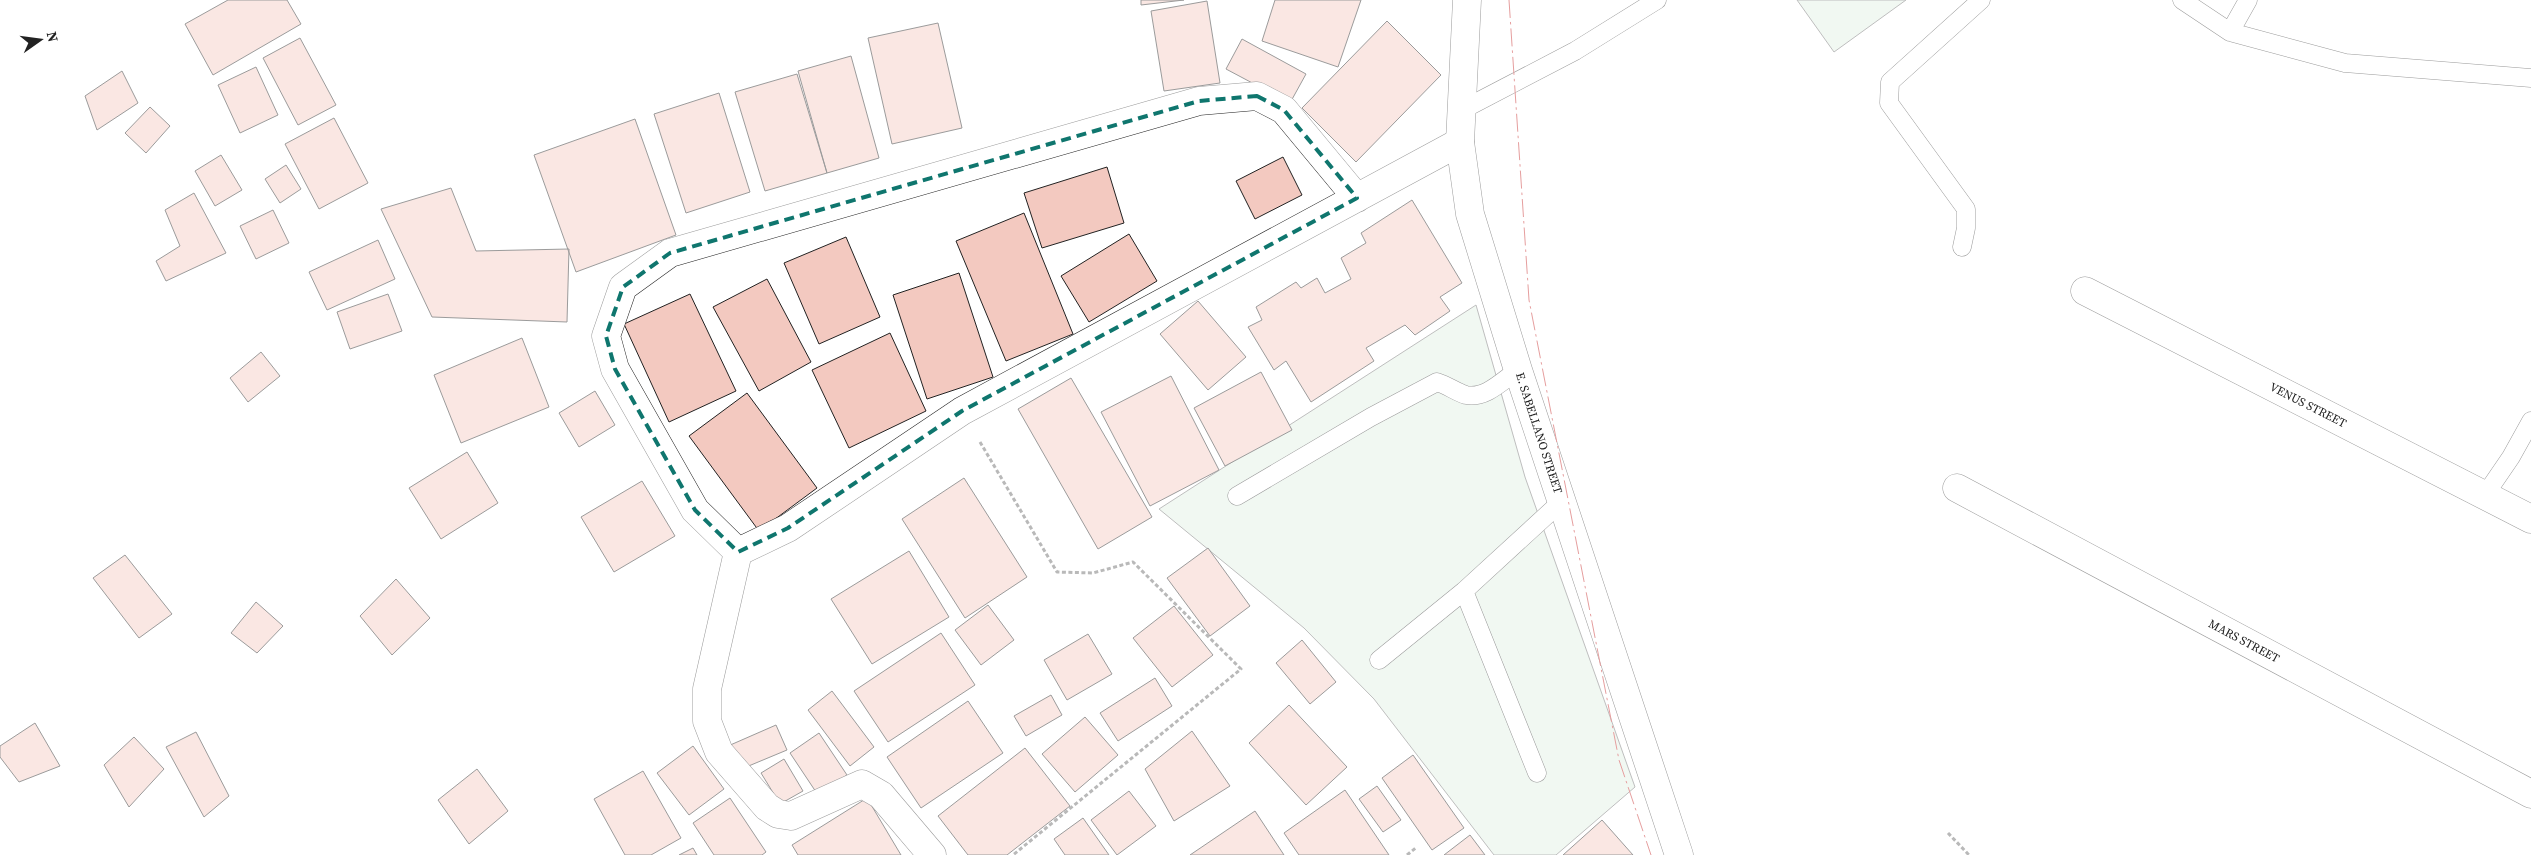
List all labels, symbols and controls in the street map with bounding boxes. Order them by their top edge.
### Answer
north arrow [15,15,65,65]
text: N [42,29,64,44]
street label: E. SABELLANO STREET [1512,370,1566,496]
street label: VENUS STREET [2267,379,2350,432]
street label: MARS STREET [2206,616,2283,667]

